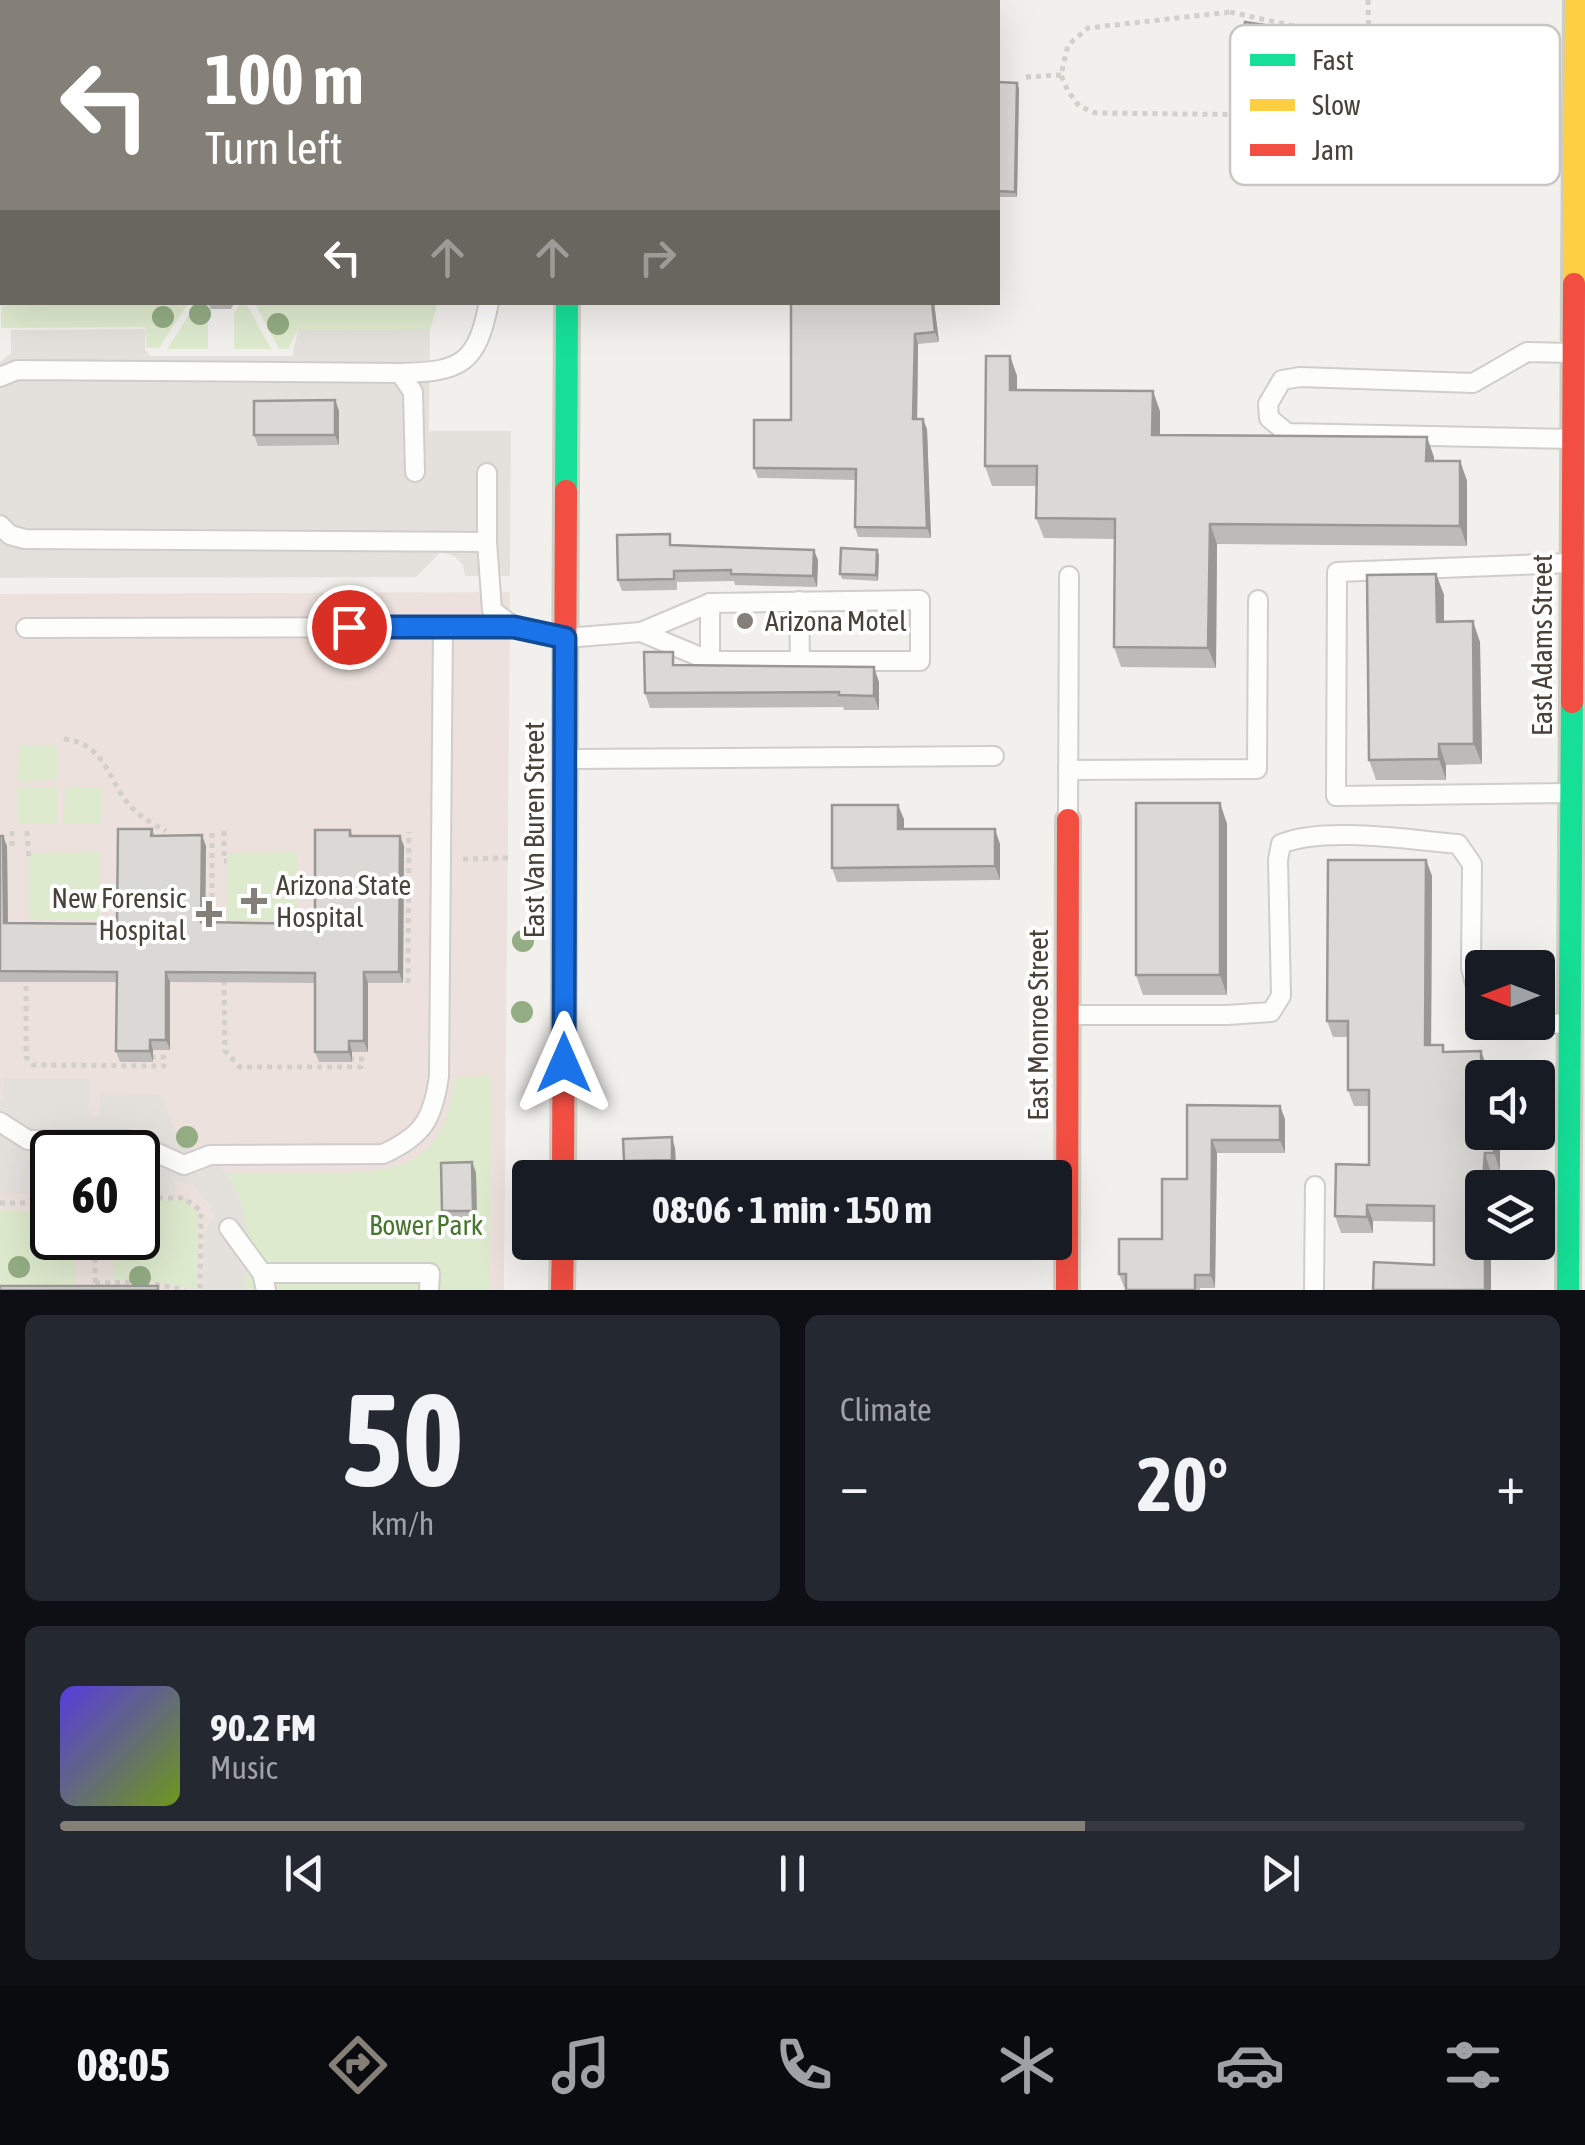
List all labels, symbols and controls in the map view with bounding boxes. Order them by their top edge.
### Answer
legend [1230,25,1560,185]
text: 100 m [205,39,364,119]
icon: left [40,40,170,170]
text: Fast [1312,44,1354,76]
text: Slow [1312,89,1361,121]
text: Turn left [205,122,343,174]
text: Jam [1312,134,1354,166]
icon: left [315,230,370,285]
icon: ahead [420,230,475,285]
icon: ahead [525,230,580,285]
icon: right [630,230,685,285]
street label: East Adams Street [1526,554,1558,736]
pin [307,585,392,670]
icon: arrive [322,600,377,655]
place label: Arizona Motel [765,605,907,637]
marker: Arizona Motel [734,610,756,632]
street label: East Van Buren Street [518,722,550,938]
place label: Arizona State Hospital [276,869,411,933]
place label: New Forensic Hospital [51,882,187,946]
marker: Arizona State Hospital [241,888,267,914]
marker: New Forensic Hospital [196,901,222,927]
street label: East Monroe Street [1022,929,1054,1121]
north arrow [1465,950,1555,1040]
map controls [1465,950,1555,1260]
position arrow [512,1011,616,1115]
button: sound [1465,1060,1555,1150]
speed limit sign: 60 [30,1130,160,1260]
button: layers [1465,1170,1555,1260]
text: 08:06 · 1 min · 150 m [652,1188,932,1231]
park label: Bower Park [369,1209,483,1241]
text: 50 [341,1365,464,1514]
text: Climate [840,1391,932,1428]
text: 20° [1137,1441,1228,1527]
text: − [840,1453,869,1516]
text: + [1496,1453,1525,1516]
text: km/h [371,1505,434,1542]
text: 90.2 FM [210,1706,316,1749]
text: Music [210,1749,277,1786]
icon: previous [277,1846,332,1901]
icon: pause [765,1846,820,1901]
icon: next [1253,1846,1308,1901]
icon: directions [323,2030,393,2100]
icon: music [546,2030,616,2100]
icon: phone [769,2030,839,2100]
icon: climate [992,2030,1062,2100]
icon: car [1215,2030,1285,2100]
icon: filters [1438,2030,1508,2100]
text: 08:05 [77,2039,170,2091]

